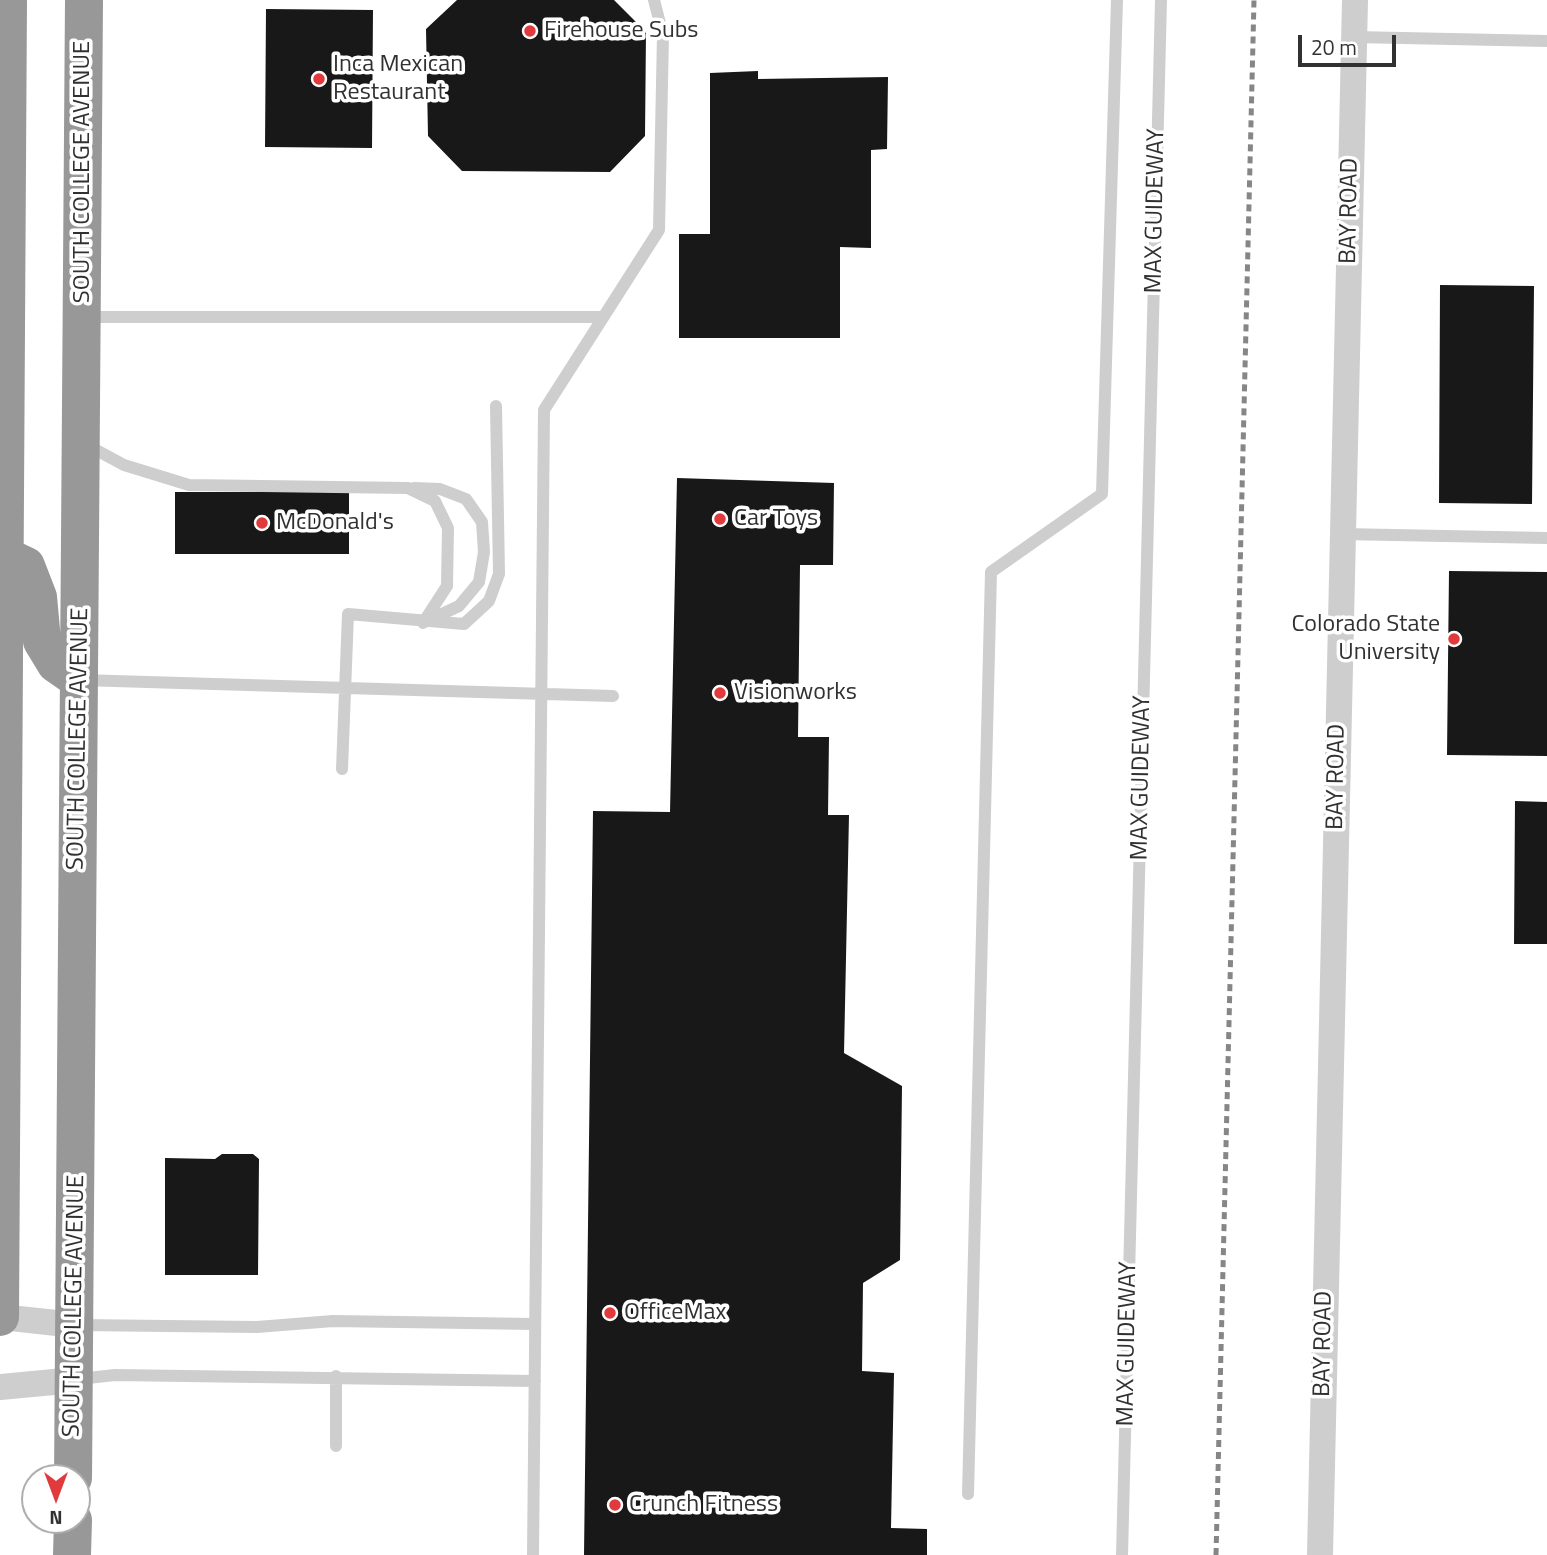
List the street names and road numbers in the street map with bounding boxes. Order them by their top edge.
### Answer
street label: SOUTH COLLEGE AVENUE [69,41,97,303]
street label: MAX GUIDEWAY [1140,128,1172,294]
street label: BAY ROAD [1335,158,1365,264]
street label: SOUTH COLLEGE AVENUE [62,608,96,870]
street label: MAX GUIDEWAY [1126,695,1158,861]
street label: BAY ROAD [1322,724,1352,830]
street label: SOUTH COLLEGE AVENUE [58,1175,92,1437]
street label: MAX GUIDEWAY [1112,1261,1144,1427]
street label: BAY ROAD [1309,1291,1339,1397]

